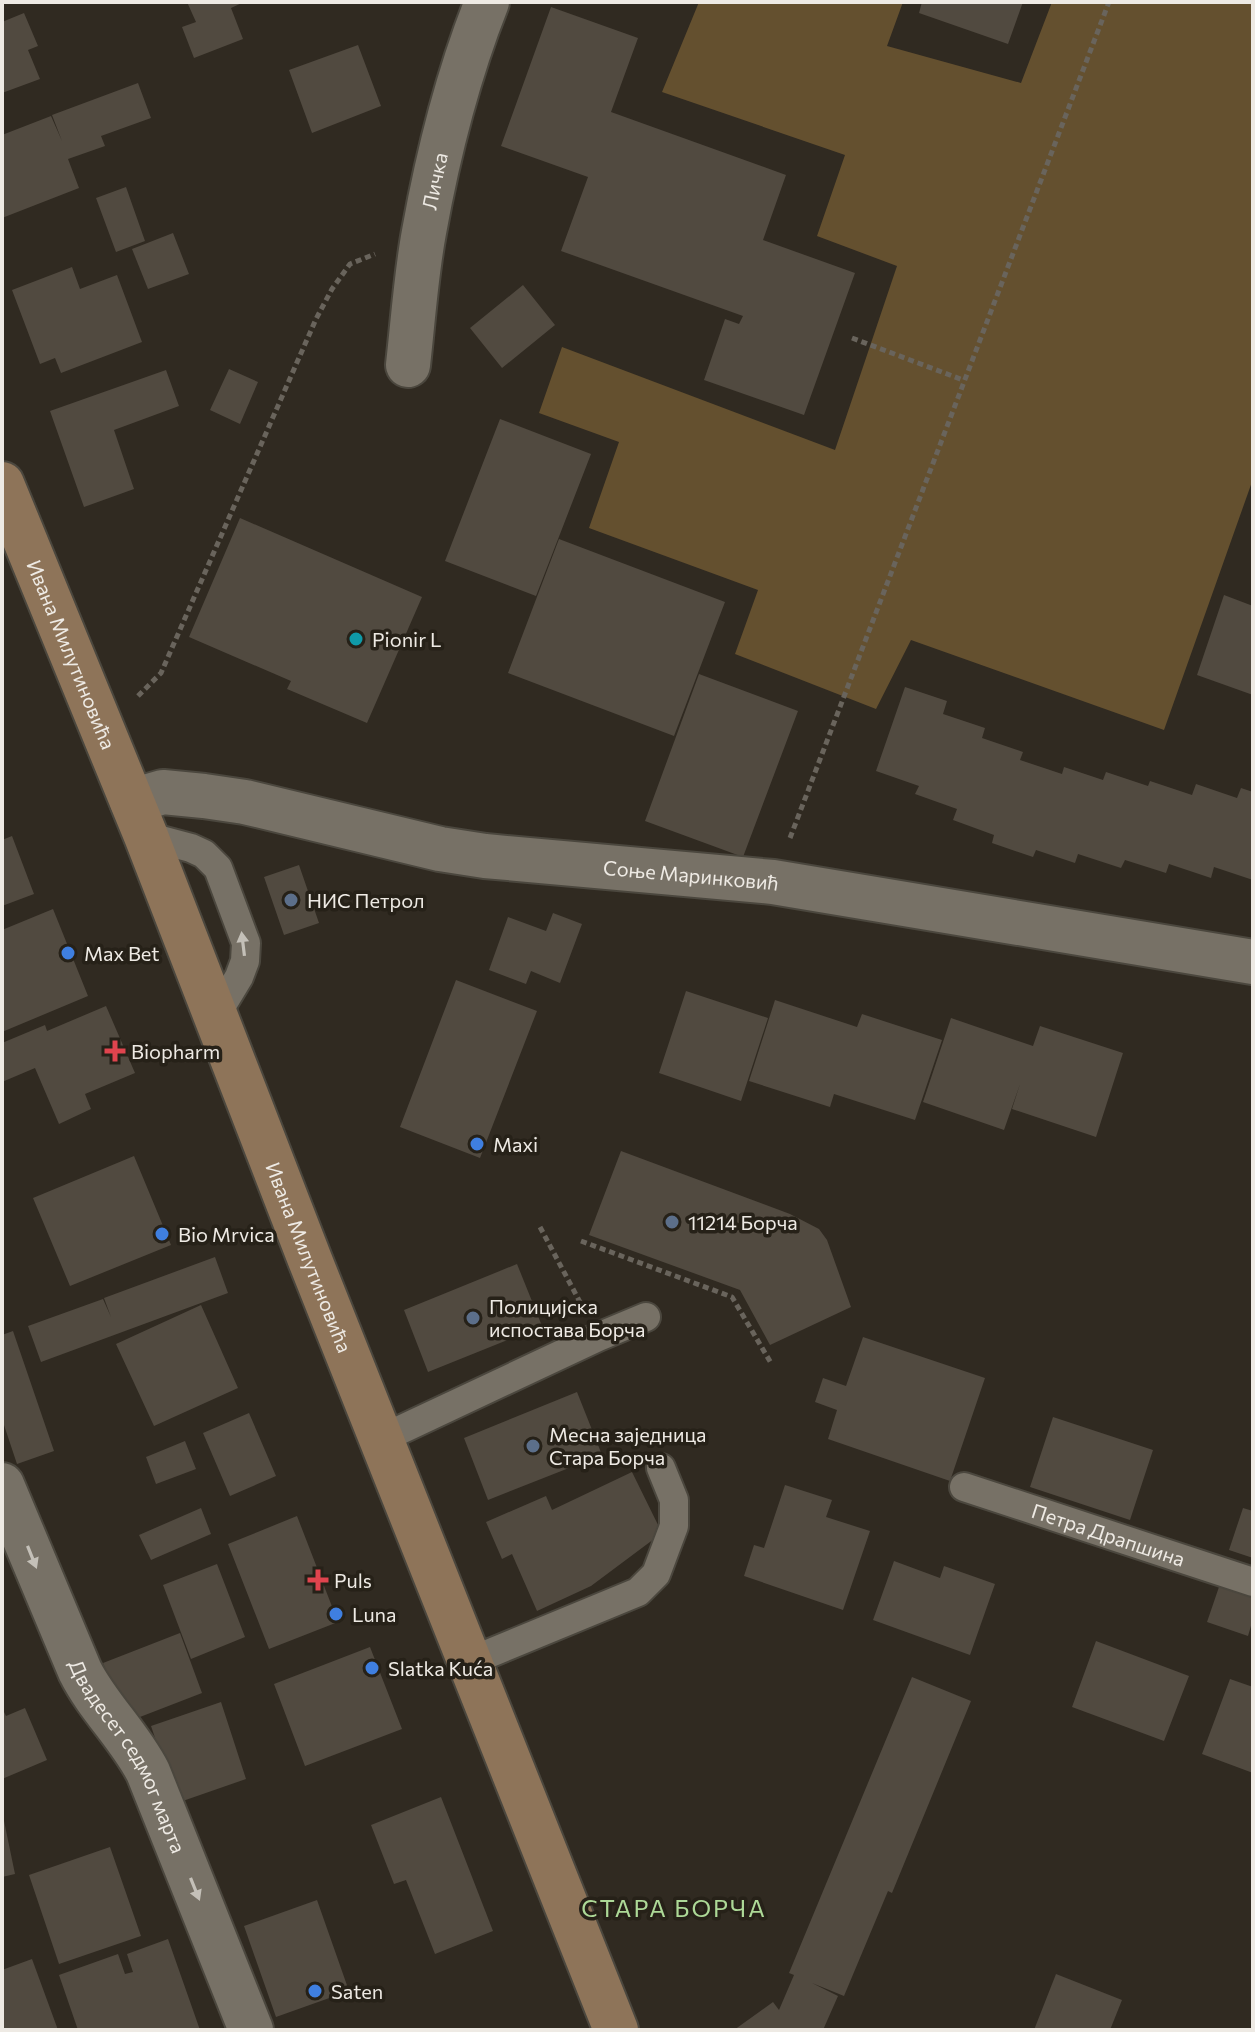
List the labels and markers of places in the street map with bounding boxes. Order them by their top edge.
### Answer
place label: Pionir L [372,627,442,651]
marker: Pionir L [347,630,365,648]
place label: НИС Петрол [307,888,425,912]
marker: НИС Петрол [282,891,300,909]
place label: Max Bet [84,941,159,965]
marker: Max Bet [59,944,77,962]
place label: Biopharm [131,1039,220,1063]
marker: Biopharm [106,1042,124,1060]
place label: Maxi [493,1132,538,1156]
marker: Maxi [468,1135,486,1153]
place label: 11214 Борча [688,1210,798,1234]
marker: 11214 Борча [663,1213,681,1231]
place label: Bio Mrvica [178,1222,275,1246]
marker: Bio Mrvica [153,1225,171,1243]
place label: Полицијска испостава Борча [489,1294,645,1341]
marker: Полицијска испостава Борча [464,1309,482,1327]
place label: Месна заједница Стара Борча [549,1422,706,1469]
marker: Месна заједница Стара Борча [524,1437,542,1455]
place label: Puls [334,1568,372,1592]
marker: Puls [309,1571,327,1589]
place label: Luna [352,1602,397,1626]
marker: Luna [327,1605,345,1623]
place label: Slatka Kuća [388,1656,493,1680]
marker: Slatka Kuća [363,1659,381,1677]
place label: Saten [331,1979,383,2003]
marker: Saten [306,1982,324,2000]

